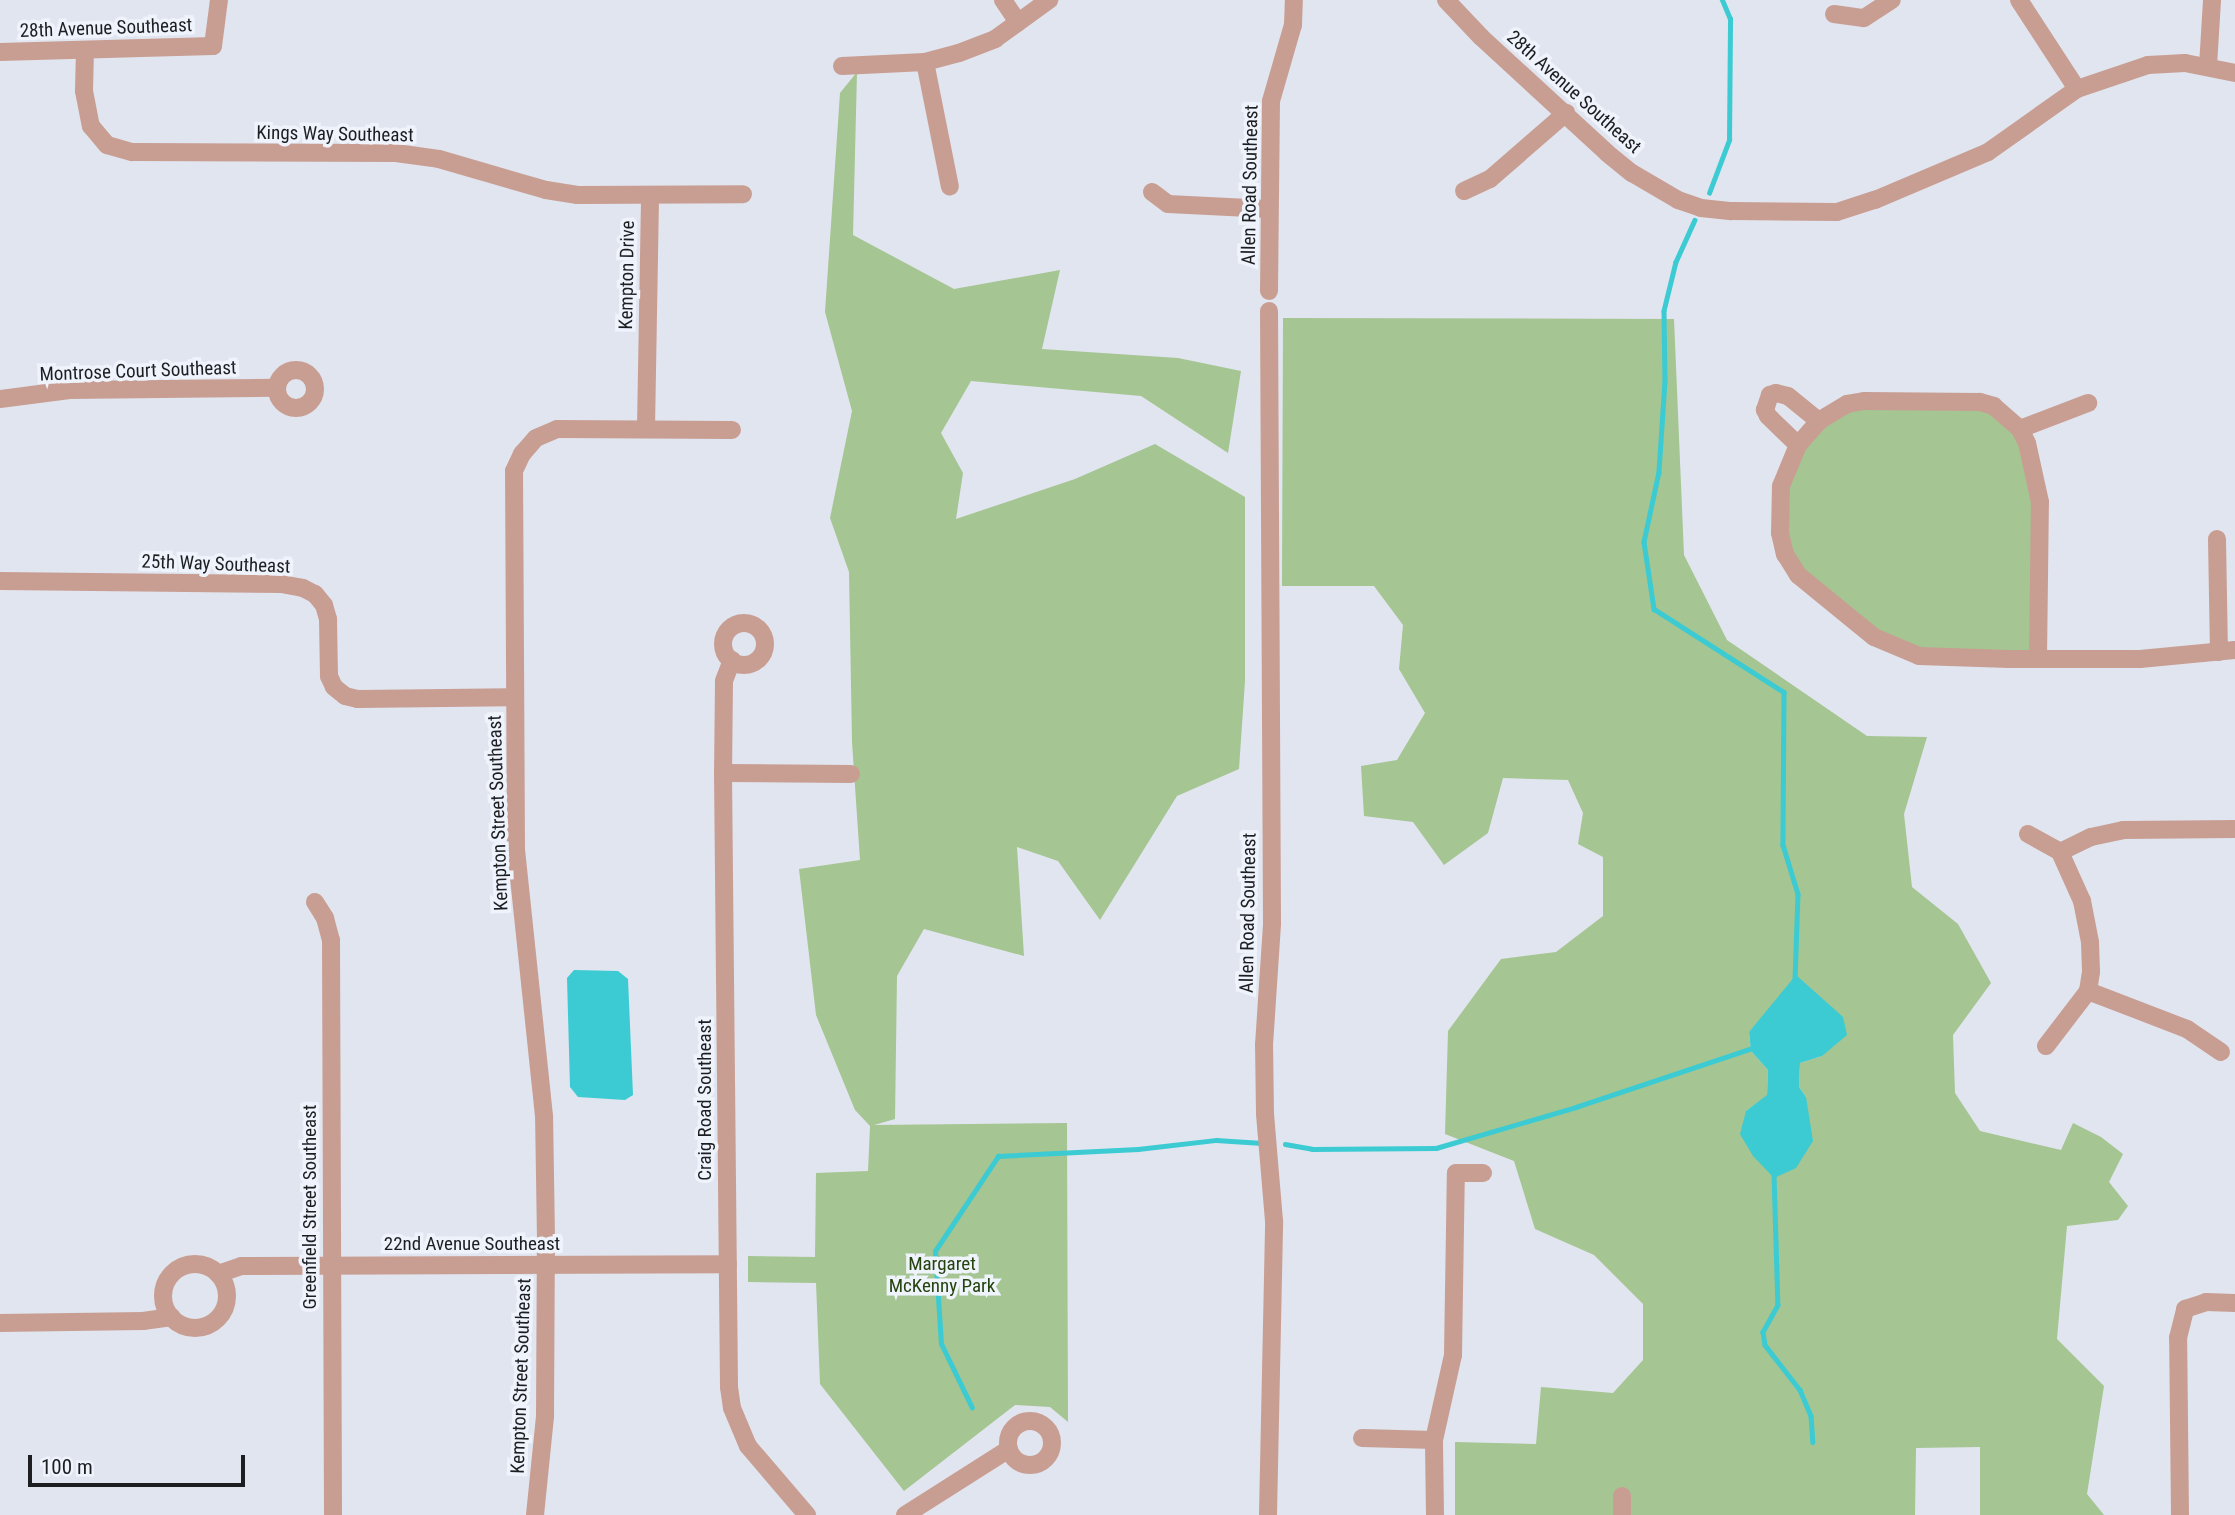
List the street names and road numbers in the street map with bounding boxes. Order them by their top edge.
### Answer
street label: 28th Avenue Southeast [19,14,193,42]
street label: 28th Avenue Southeast [1502,26,1646,158]
street label: Allen Road Southeast [1237,105,1263,265]
street label: Kings Way Southeast [256,121,414,147]
street label: Kempton Drive [615,220,639,330]
street label: Montrose Court Southeast [39,356,237,386]
street label: 25th Way Southeast [141,550,291,578]
street label: Kempton Street Southeast [483,715,513,911]
street label: Allen Road Southeast [1235,833,1261,993]
street label: Craig Road Southeast [694,1019,716,1181]
street label: Greenfield Street Southeast [299,1105,321,1309]
street label: 22nd Avenue Southeast [384,1233,560,1255]
street label: Kempton Street Southeast [506,1278,536,1474]

